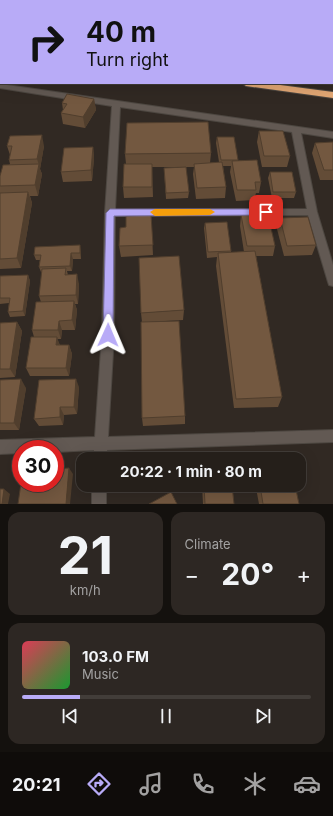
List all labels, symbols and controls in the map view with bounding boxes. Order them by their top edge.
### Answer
text: 40 m [86,15,156,49]
icon: right [20,16,72,68]
text: Turn right [86,49,169,70]
pin [249,195,283,229]
icon: arrive [255,201,277,223]
position arrow [87,314,129,356]
speed limit sign: 30 [12,440,64,492]
text: 20:22 · 1 min · 80 m [120,462,262,481]
text: 21 [58,524,113,587]
text: Climate [185,536,231,552]
text: 20° [221,556,274,592]
text: − [185,562,199,588]
text: + [296,562,311,588]
text: km/h [70,582,101,598]
text: 103.0 FM [82,647,149,666]
text: Music [82,666,119,682]
icon: previous [59,705,81,727]
icon: pause [155,705,177,727]
icon: next [252,705,274,727]
icon: directions [85,770,113,798]
icon: music [137,770,165,798]
icon: phone [189,770,217,798]
icon: climate [241,770,269,798]
icon: car [293,770,321,798]
text: 20:21 [12,774,61,795]

